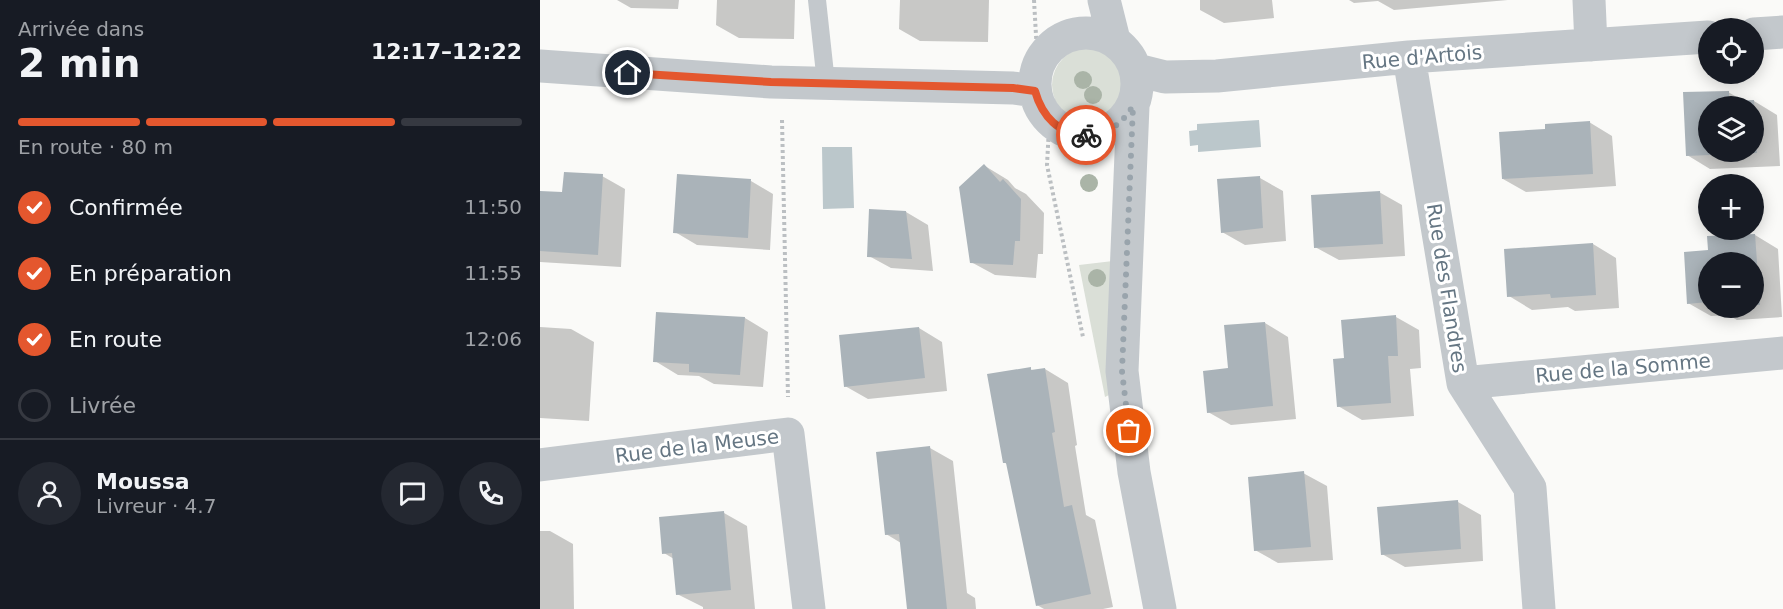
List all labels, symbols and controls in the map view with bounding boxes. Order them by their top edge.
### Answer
text: Arrivée dans [18,17,144,41]
map controls [1698,18,1764,318]
button: locate [1698,18,1764,84]
text: 12:17–12:22 [371,39,522,64]
street label: Rue d'Artois [1361,40,1483,74]
text: 2 min [18,41,140,86]
pin [602,47,653,98]
icon: home [611,56,644,89]
button: layers [1698,96,1764,162]
courier [1056,105,1116,165]
icon: bike [1070,119,1103,152]
text: En route · 80 m [18,135,173,159]
button: + [1698,174,1764,240]
icon: check [18,191,51,224]
text: Confirmée [69,195,183,220]
text: 11:50 [464,195,522,219]
street label: Rue des Flandres [1422,202,1472,374]
button: − [1698,252,1764,318]
icon: check [18,257,51,290]
text: En préparation [69,261,232,286]
text: 11:55 [464,261,522,285]
icon: check [18,323,51,356]
text: En route [69,327,162,352]
text: 12:06 [464,327,522,351]
street label: Rue de la Somme [1534,348,1712,388]
text: Livrée [69,393,136,418]
pin [1103,405,1154,456]
icon: bag [1112,414,1145,447]
street label: Rue de la Meuse [614,424,780,468]
button: person [18,462,81,525]
button: chat [381,462,444,525]
button: phone [459,462,522,525]
text: Moussa [96,469,190,494]
text: Livreur · 4.7 [96,494,216,518]

